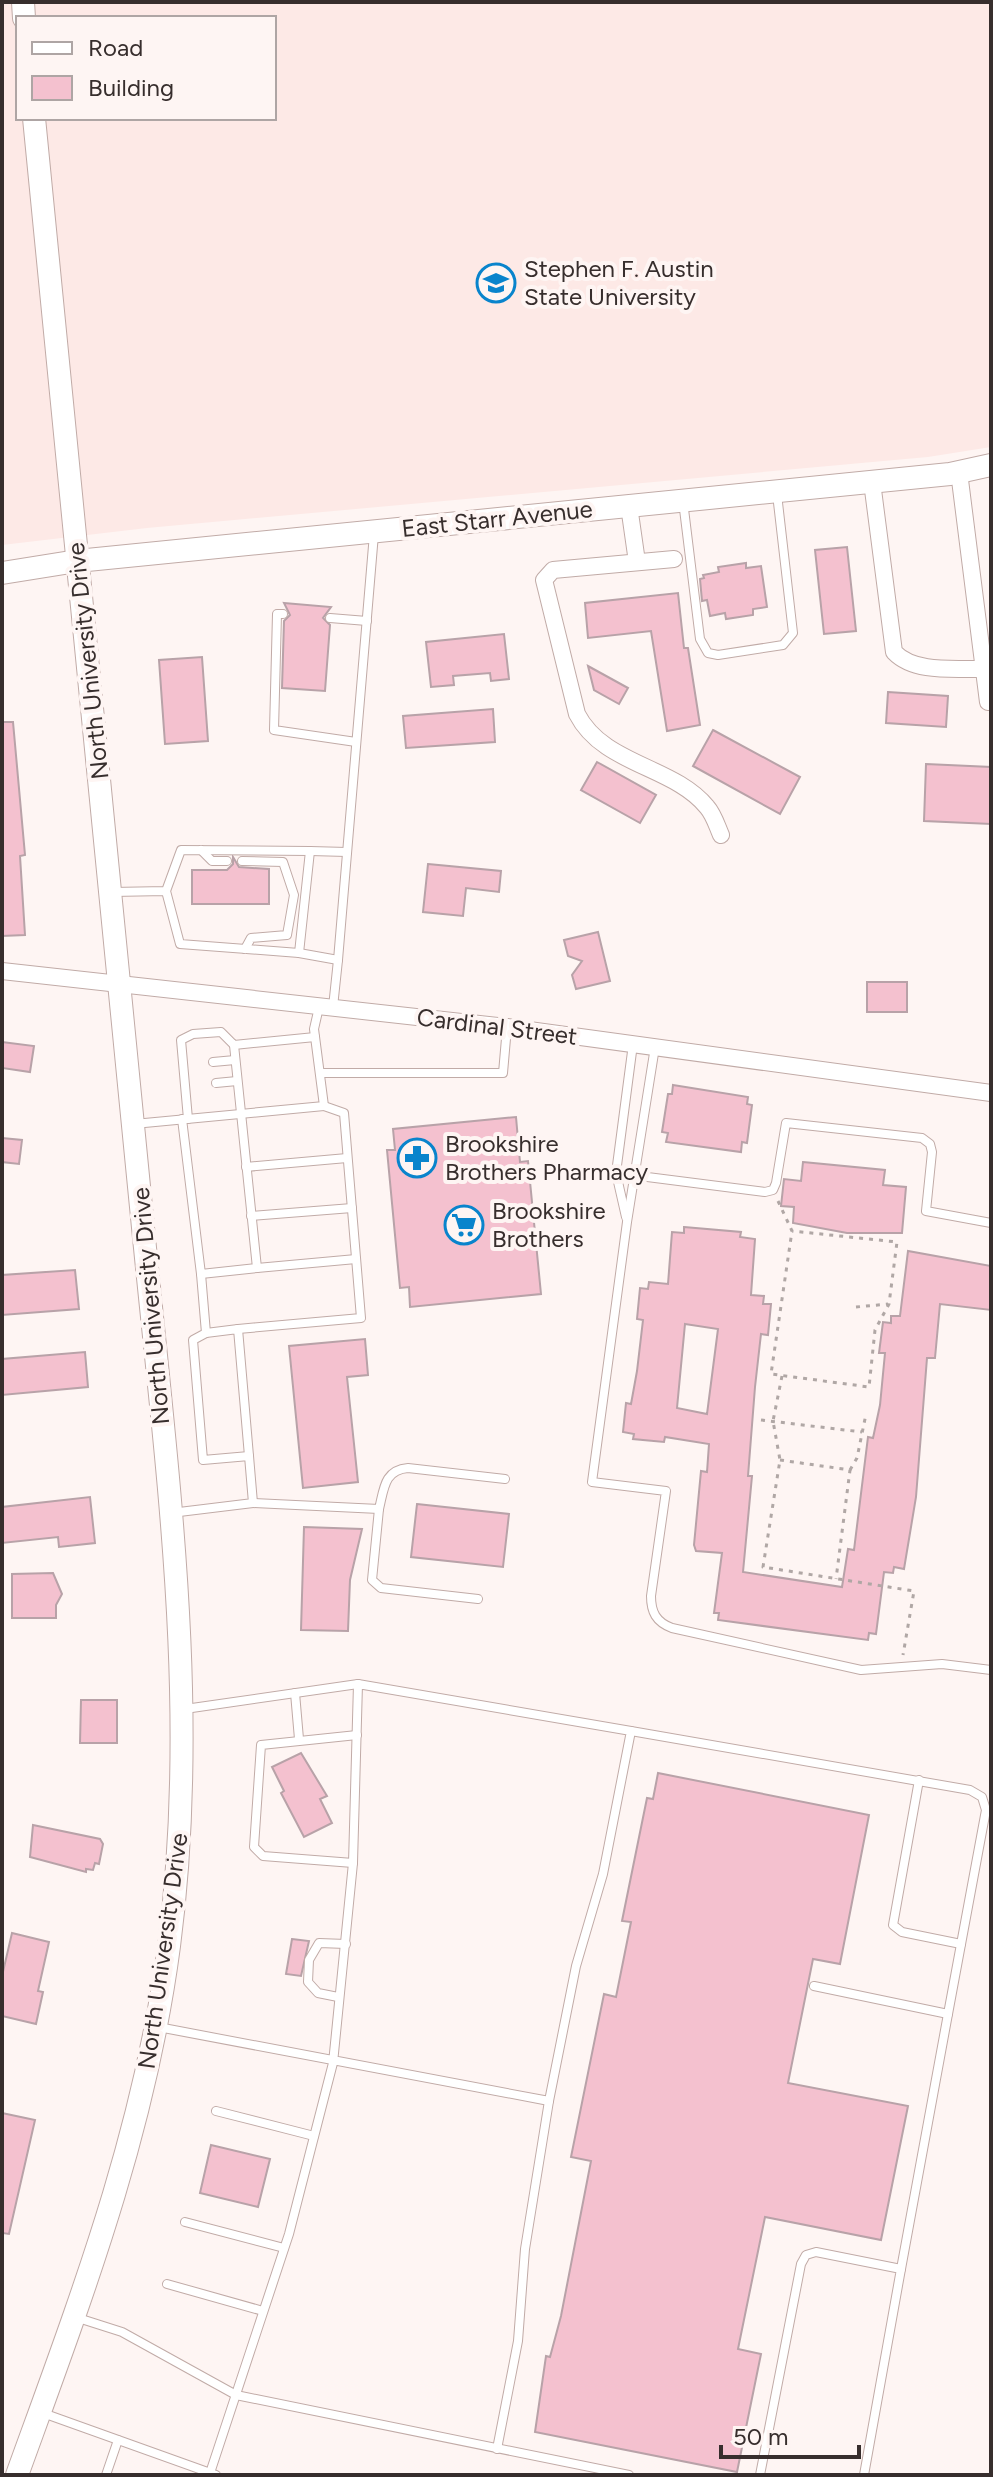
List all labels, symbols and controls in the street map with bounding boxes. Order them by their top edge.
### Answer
legend [16,16,276,120]
text: Road [88,33,143,62]
text: Building [88,73,174,102]
place label: Stephen F. Austin State University [524,254,714,311]
school or university icon: Stephen F. Austin State University [475,262,517,304]
street label: East Starr Avenue [400,494,594,543]
street label: North University Drive [61,541,114,781]
street label: Cardinal Street [415,1002,579,1051]
place label: Brookshire Brothers Pharmacy [445,1129,648,1186]
pharmacy icon: Brookshire Brothers Pharmacy [396,1137,438,1179]
street label: North University Drive [126,1186,175,1426]
place label: Brookshire Brothers [492,1196,606,1253]
supermarket icon: Brookshire Brothers [443,1204,485,1246]
street label: North University Drive [132,1831,193,2071]
scale bar [721,2409,859,2459]
text: 50 m [733,2422,789,2451]

